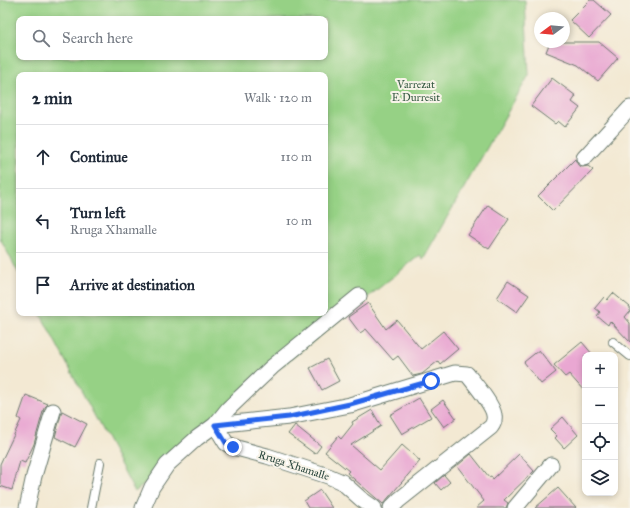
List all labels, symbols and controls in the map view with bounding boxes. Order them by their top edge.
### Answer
north arrow [534,12,570,48]
search box [16,16,328,60]
icon: search [30,27,52,49]
text: Search here [62,29,133,47]
park label: Varrezat E Durresit [392,78,440,104]
text: 2 min [32,88,72,109]
text: Walk · 120 m [244,90,312,106]
icon: ahead [32,146,54,168]
text: Continue [70,148,128,166]
text: 110 m [280,149,312,165]
text: Turn left [70,204,126,222]
icon: left [32,210,54,232]
text: 10 m [286,213,312,229]
text: Rruga Xhamalle [70,222,157,238]
icon: arrive [32,274,54,296]
text: Arrive at destination [70,276,195,294]
map controls [582,352,618,496]
button: + [582,352,618,388]
route start [422,372,440,390]
button: − [582,388,618,424]
button: locate [582,424,618,460]
route end [224,438,242,456]
street label: Rruga Xhamalle [257,448,331,483]
button: layers [582,460,618,496]

